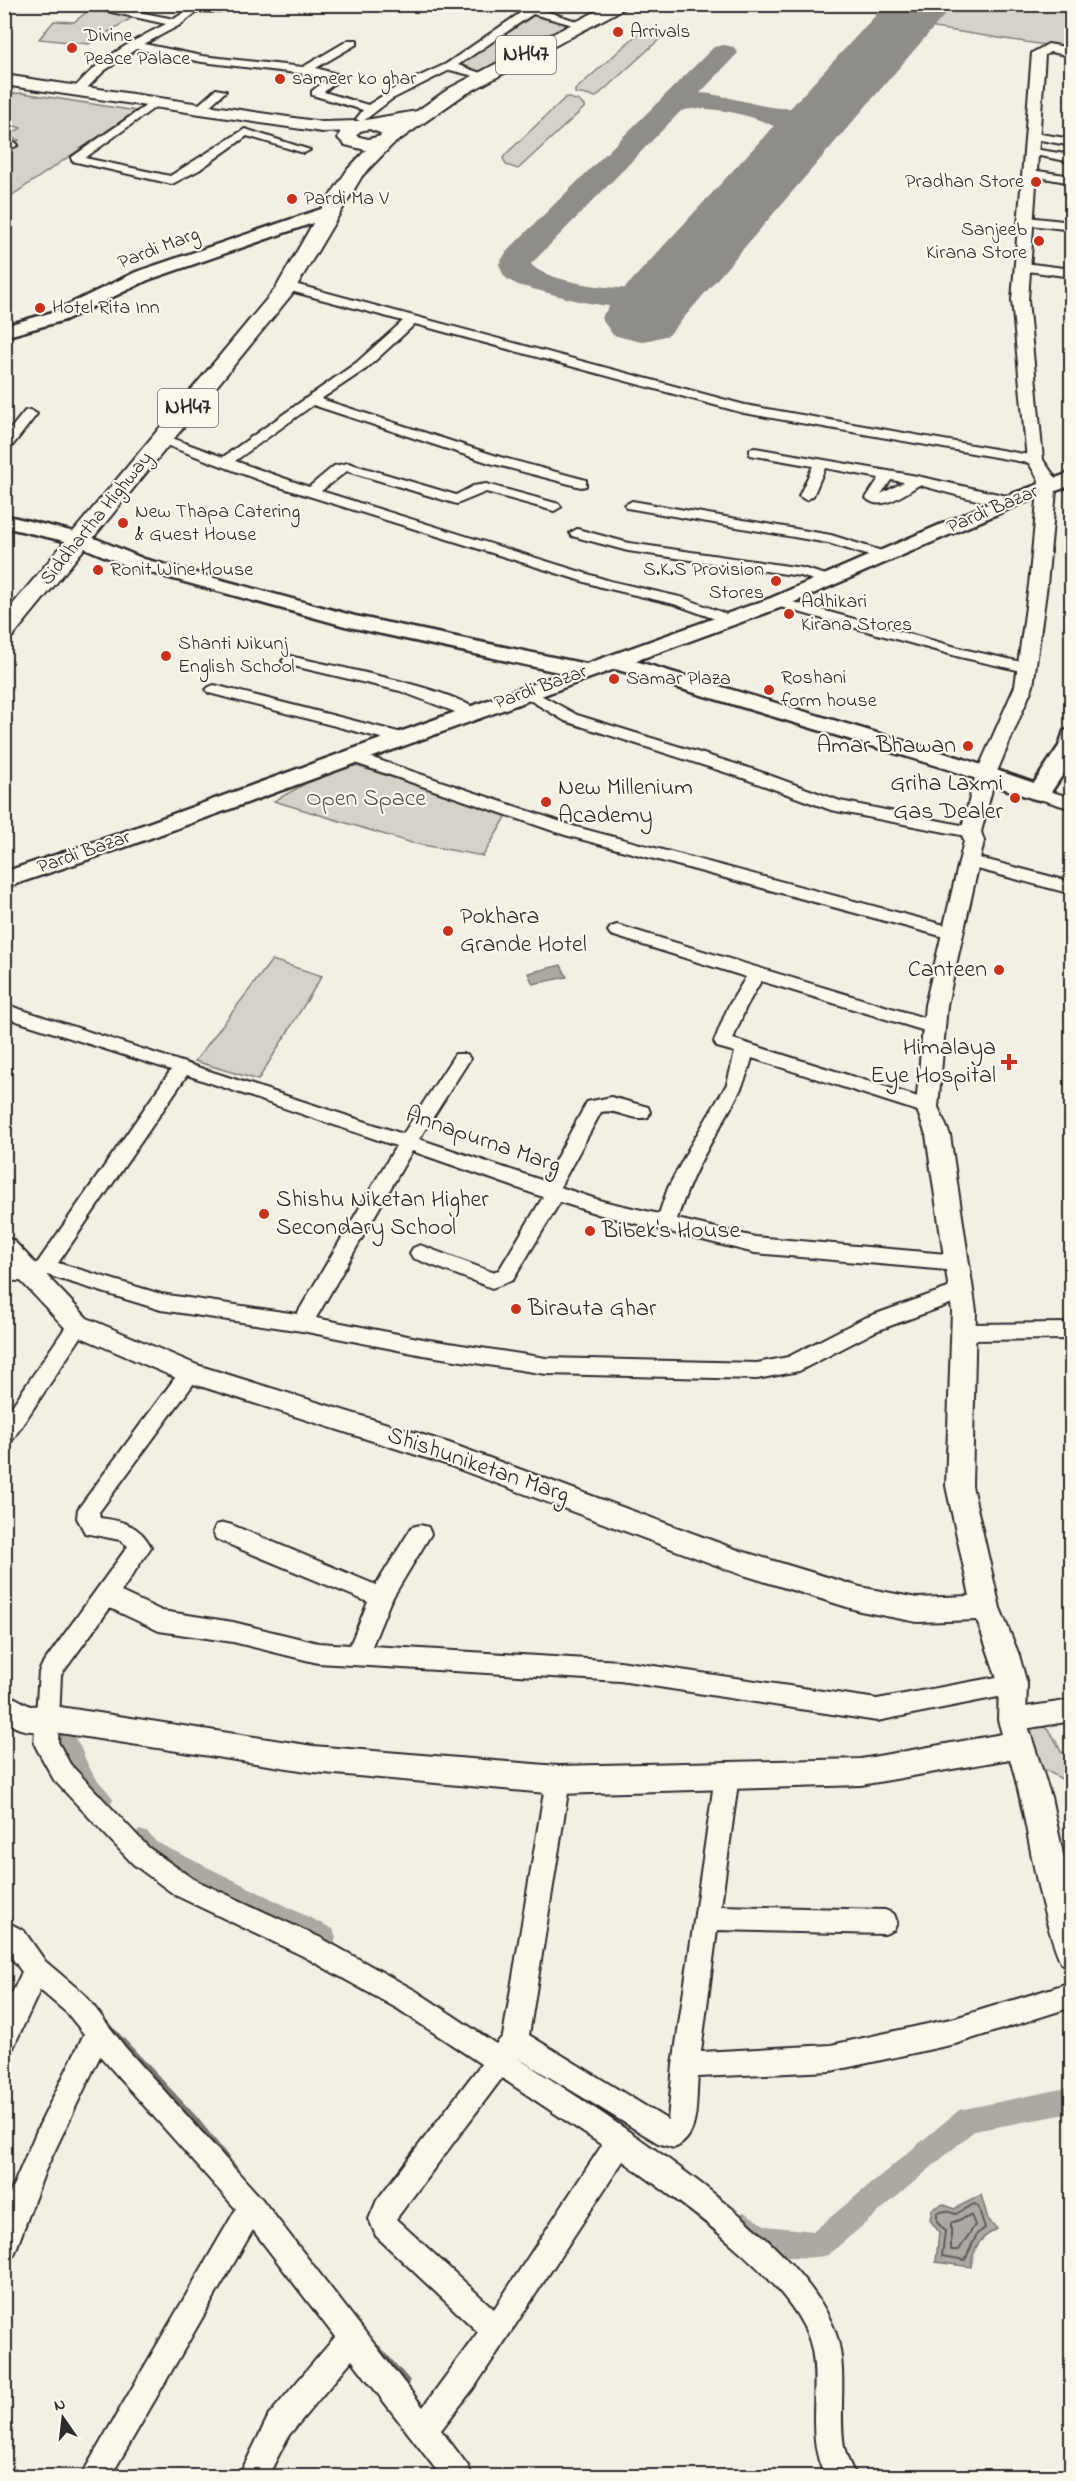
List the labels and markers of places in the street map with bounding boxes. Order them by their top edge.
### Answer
place label: Arrivals [630,18,690,47]
place label: Divine Peace Palace [83,22,190,74]
marker: Arrivals [611,25,625,39]
marker: Divine Peace Palace [65,41,79,55]
place label: sameer ko ghar [292,65,417,95]
marker: sameer ko ghar [273,72,287,86]
place label: Pradhan Store [905,168,1024,197]
marker: Pradhan Store [1029,175,1043,189]
place label: Pardi Ma V [304,185,389,214]
marker: Pardi Ma V [285,192,299,206]
place label: Sanjeeb Kirana Store [926,216,1027,268]
marker: Sanjeeb Kirana Store [1032,234,1046,248]
place label: Hotel Rita Inn [52,294,160,323]
marker: Hotel Rita Inn [33,301,47,315]
place label: New Thapa Catering & Guest House [135,498,300,550]
marker: New Thapa Catering & Guest House [116,516,130,530]
place label: Ronit Wine House [110,556,253,585]
place label: S.K.S Provision Stores [643,556,764,608]
marker: Ronit Wine House [91,563,105,577]
marker: S.K.S Provision Stores [769,574,783,588]
place label: Adhikari Kirana Stores [801,588,912,640]
marker: Adhikari Kirana Stores [782,607,796,621]
place label: Shanti Nikunj English School [178,630,295,683]
marker: Shanti Nikunj English School [159,649,173,663]
place label: Roshani form house [781,664,877,716]
place label: Samar Plaza [626,665,731,694]
marker: Samar Plaza [607,672,621,686]
marker: Roshani form house [762,683,776,697]
place label: Amar Bhawan [817,729,956,764]
marker: Amar Bhawan [961,739,975,753]
place label: Griha Laxmi Gas Dealer [890,767,1004,830]
place label: New Millenium Academy [558,771,693,835]
marker: Griha Laxmi Gas Dealer [1008,791,1022,805]
marker: New Millenium Academy [539,795,553,809]
place label: Pokhara Grande Hotel [460,900,587,963]
marker: Pokhara Grande Hotel [441,924,455,938]
place label: Canteen [908,953,987,988]
marker: Canteen [992,963,1006,977]
place label: Himalaya Eye Hospital [870,1031,996,1095]
marker: Himalaya Eye Hospital [1000,1053,1018,1071]
place label: Shishu Niketan Higher Secondary School [276,1183,489,1247]
marker: Shishu Niketan Higher Secondary School [257,1207,271,1221]
place label: Bibek's House [601,1214,740,1249]
marker: Bibek's House [583,1224,597,1238]
place label: Birauta Ghar [527,1292,657,1327]
marker: Birauta Ghar [509,1302,523,1316]

